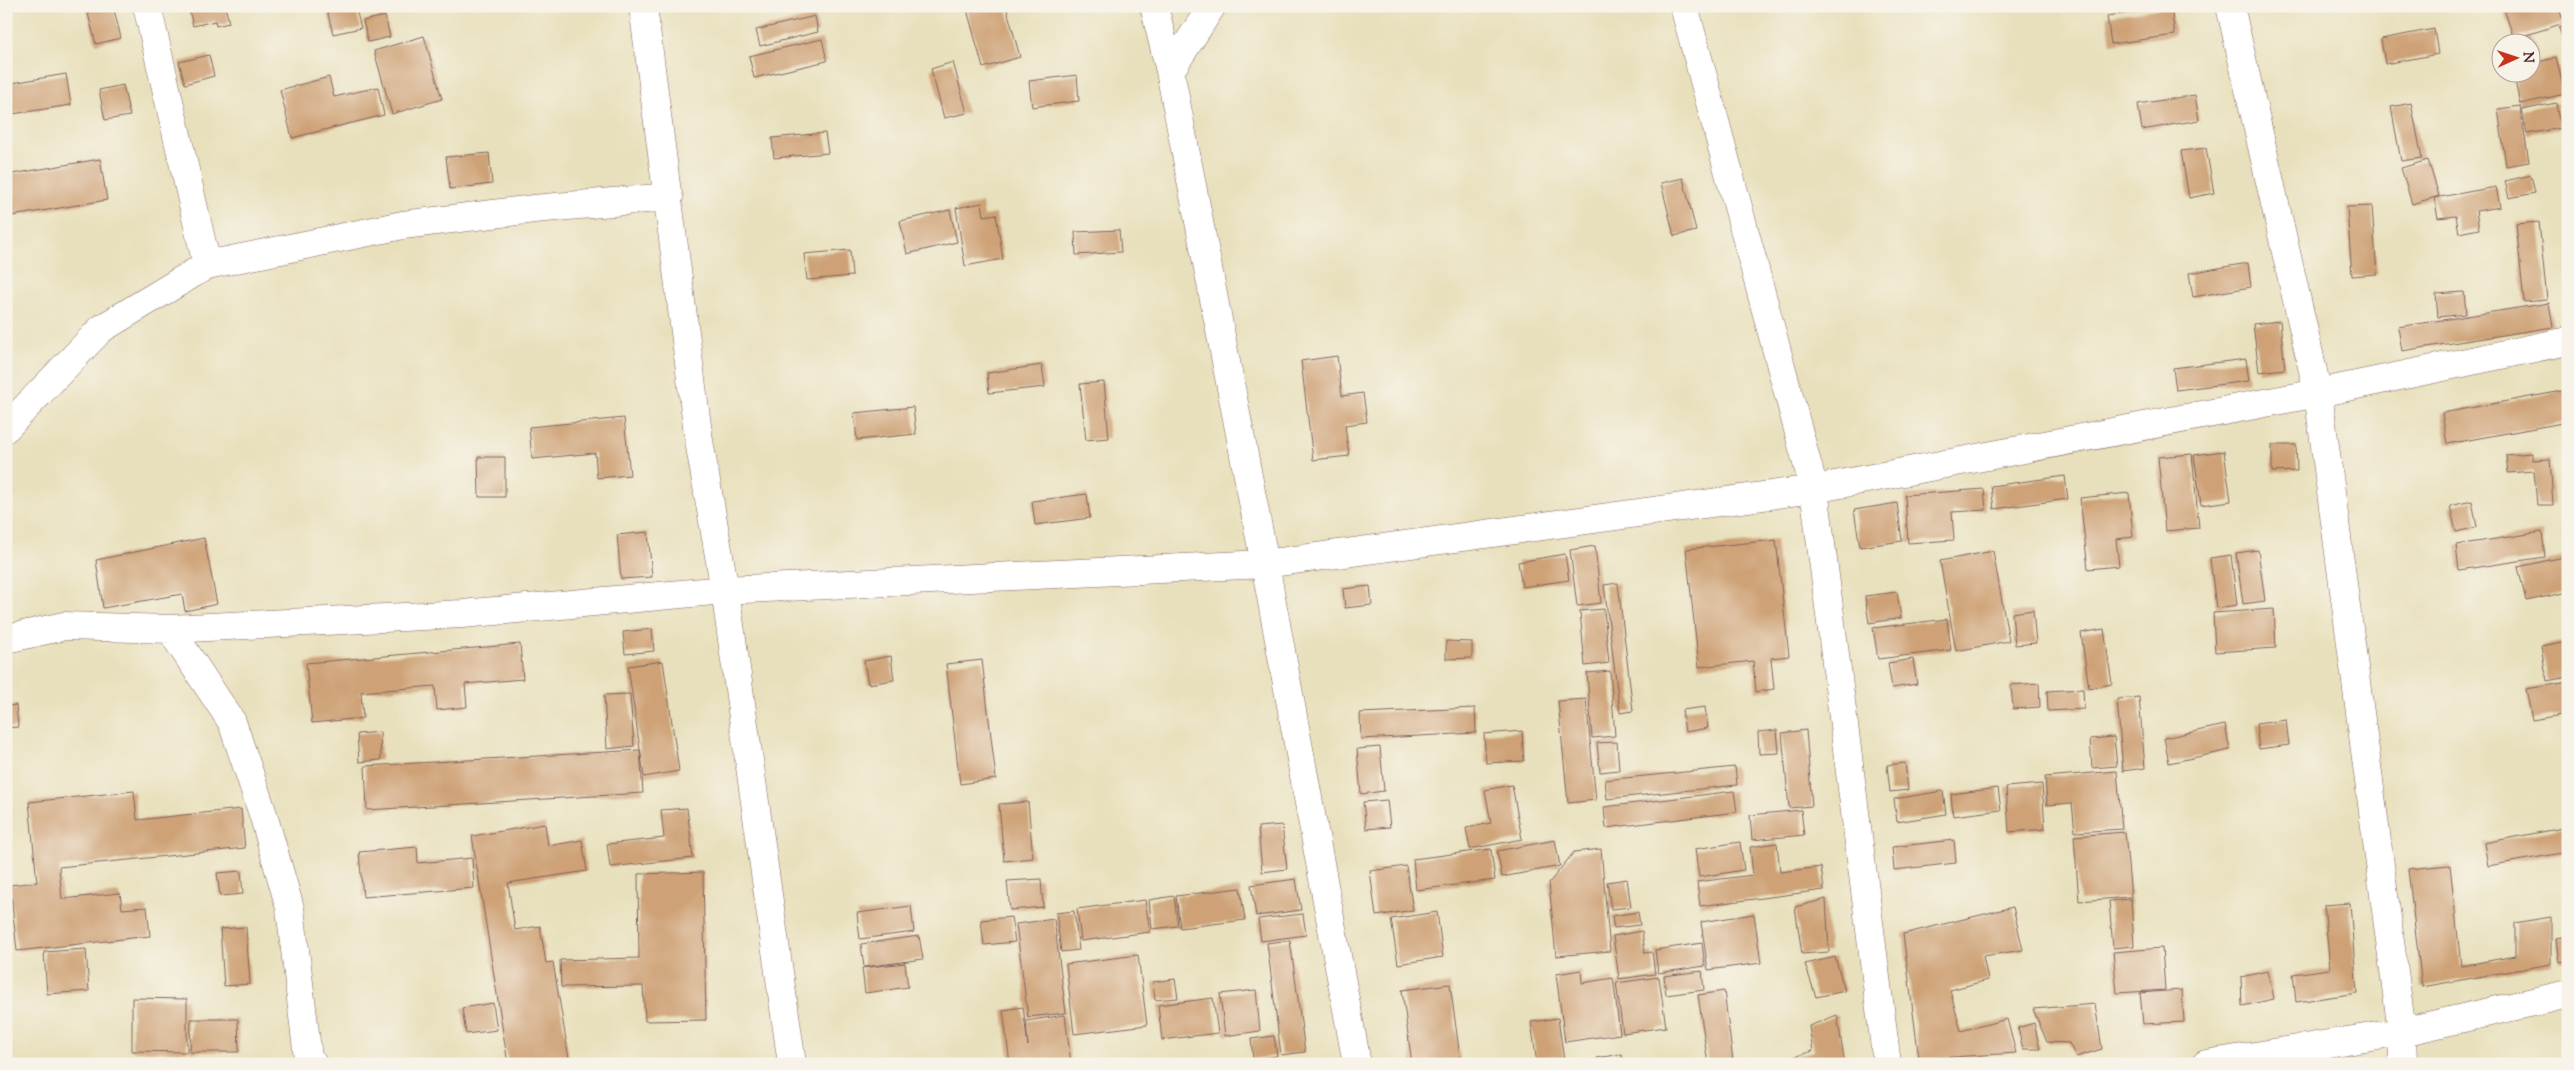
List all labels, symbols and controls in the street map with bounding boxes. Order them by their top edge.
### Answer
north arrow [2492,32,2542,82]
text: N [2517,51,2537,64]

